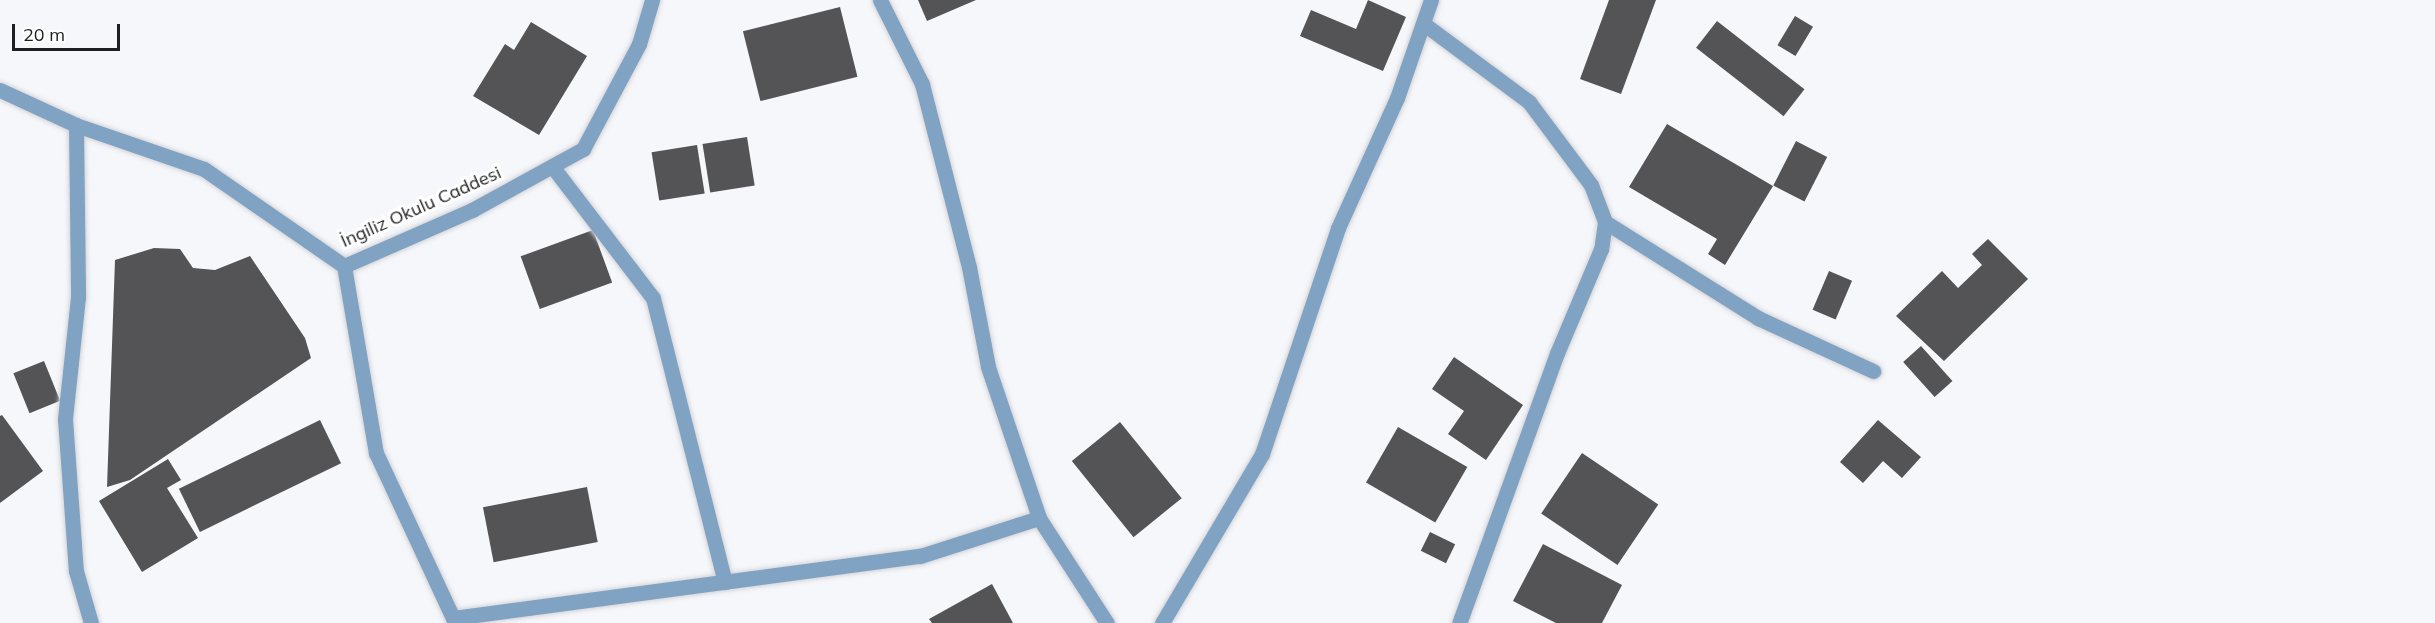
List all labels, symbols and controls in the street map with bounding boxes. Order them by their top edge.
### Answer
scale bar [15,12,123,50]
text: 20 m [23,23,65,46]
street label: İngiliz Okulu Caddesi [337,162,505,252]

